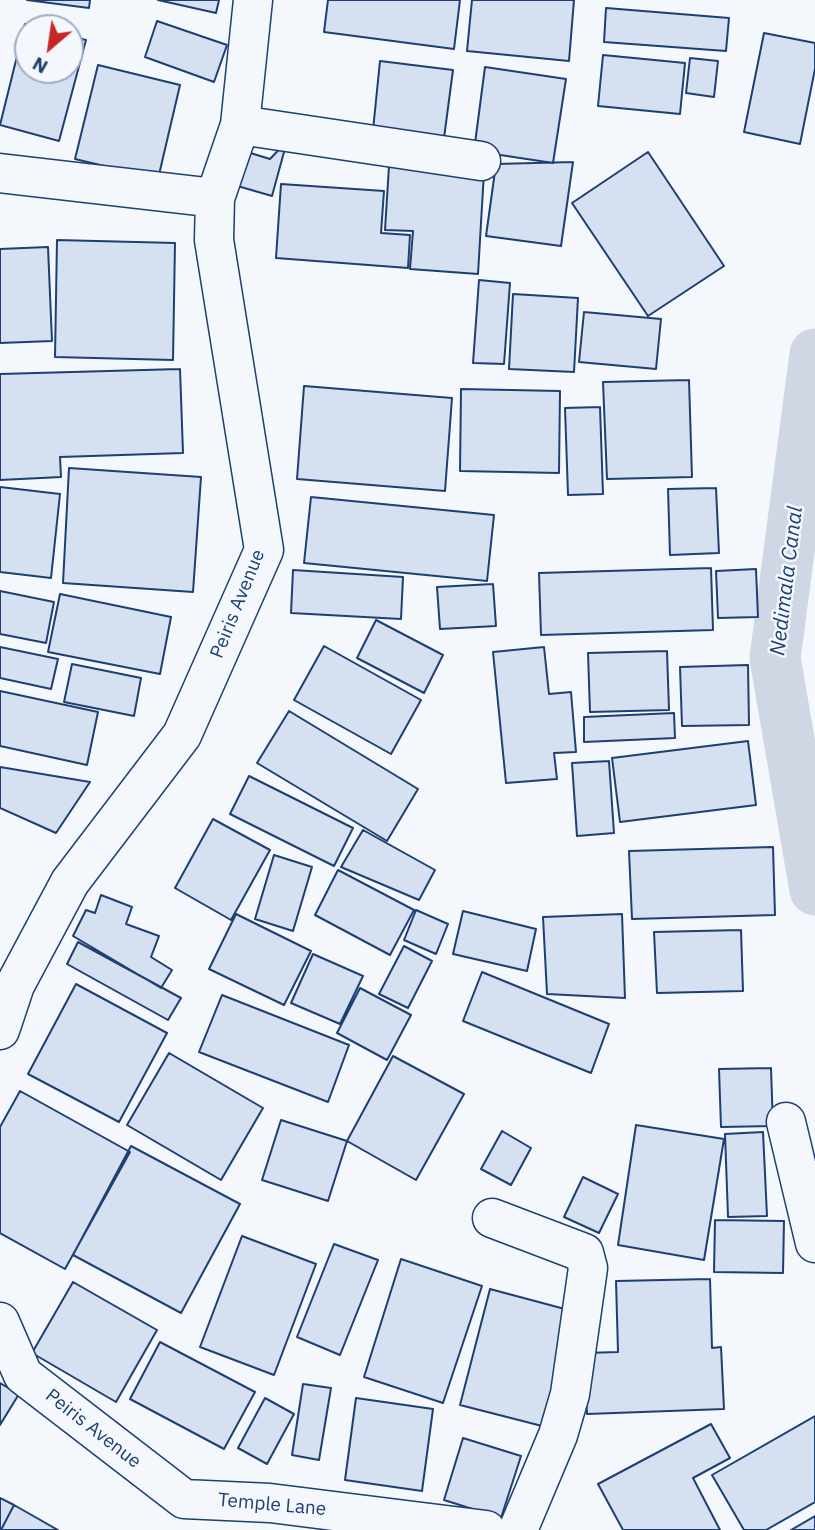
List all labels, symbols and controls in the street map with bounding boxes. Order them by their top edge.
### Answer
north arrow [14,14,84,84]
text: N [28,52,52,79]
water label: Nedimala Canal [765,505,809,657]
street label: Peiris Avenue [206,546,270,662]
street label: Peiris Avenue [41,1385,145,1473]
street label: Temple Lane [217,1489,327,1521]

